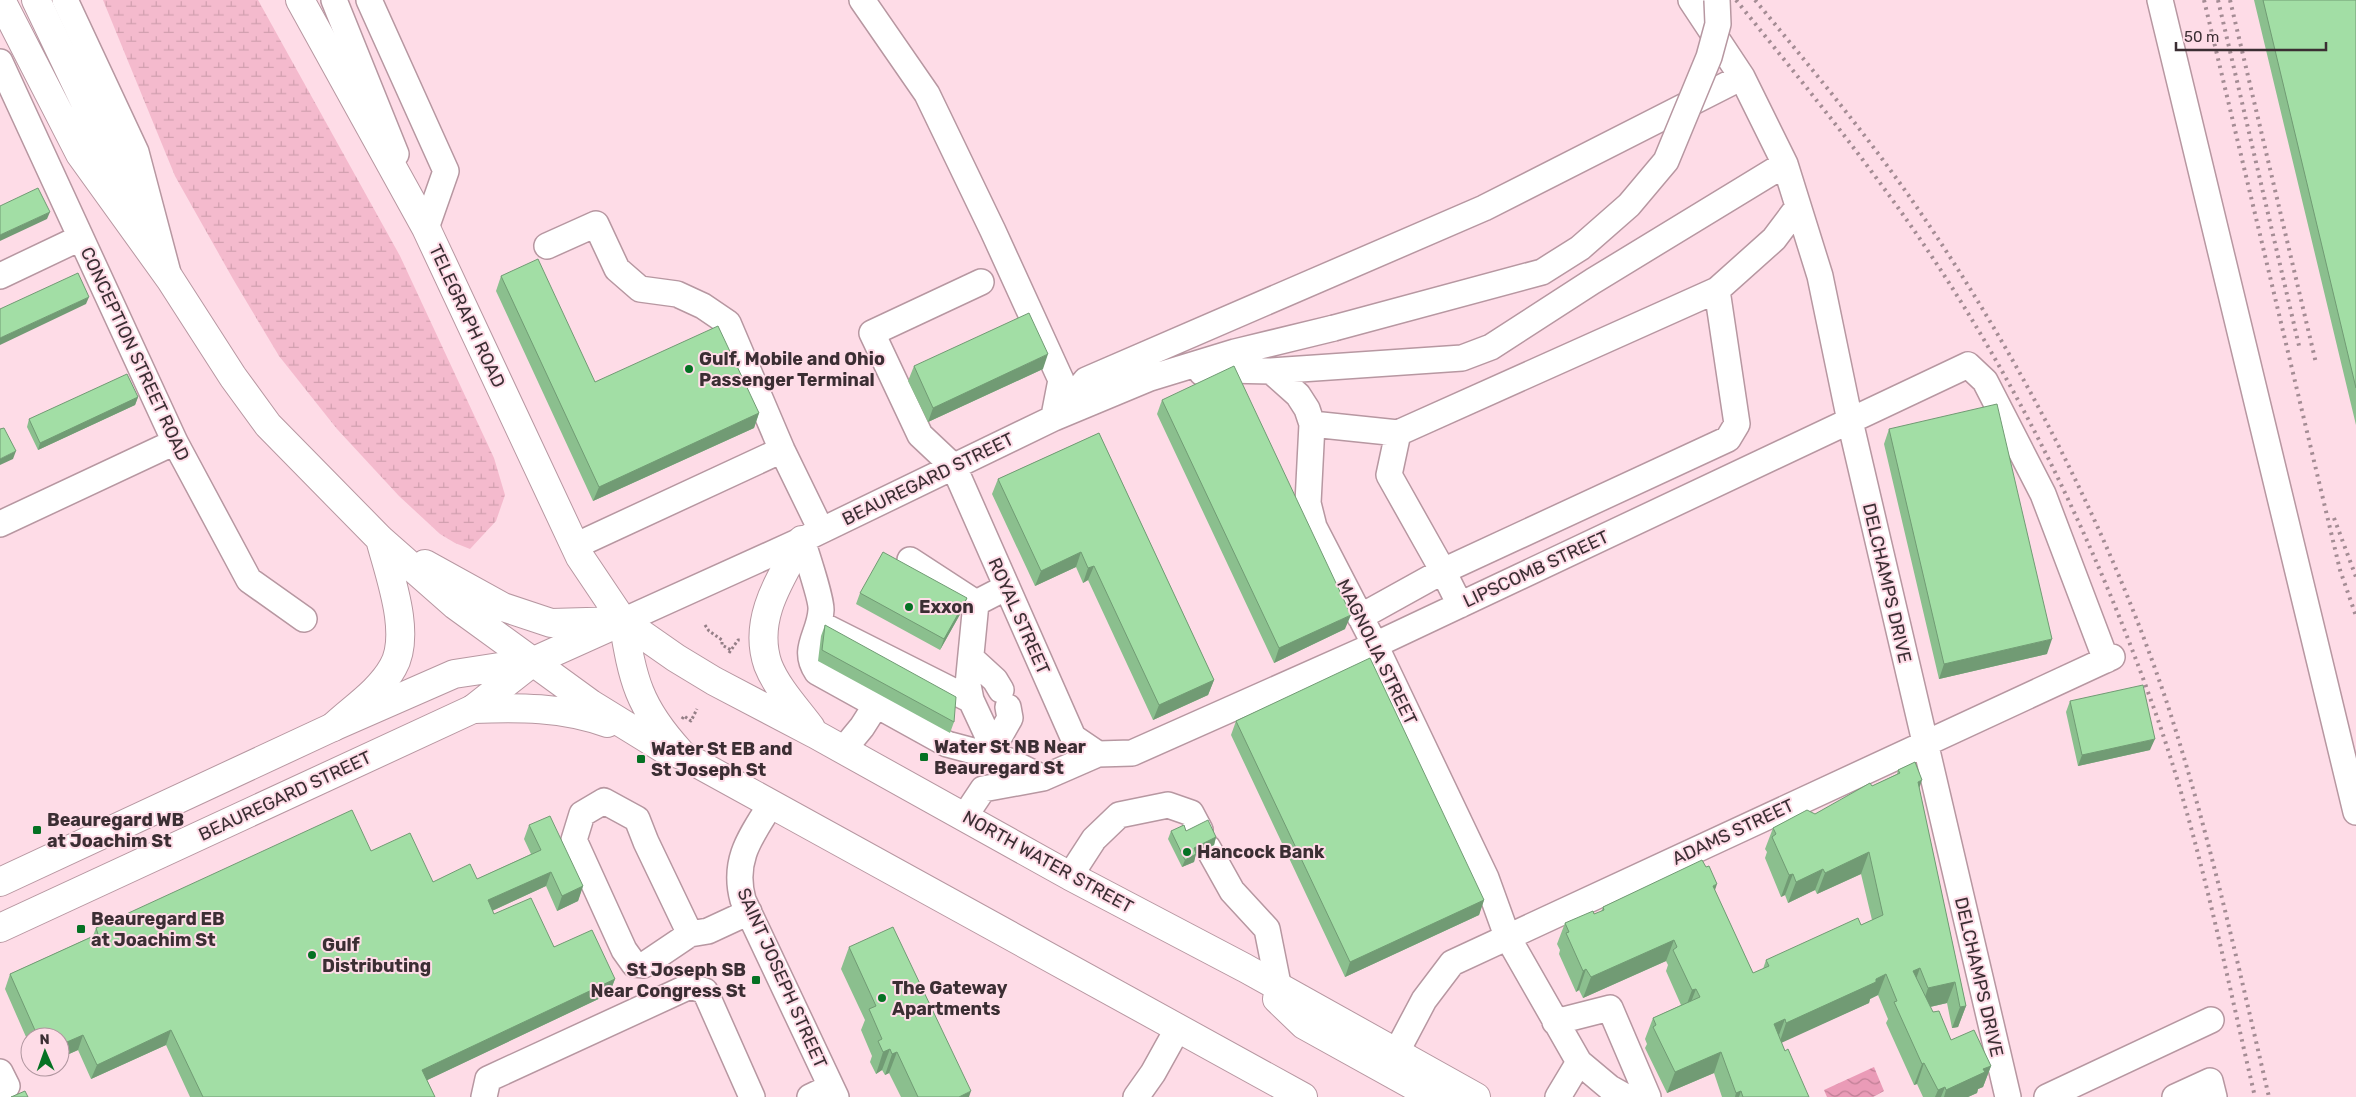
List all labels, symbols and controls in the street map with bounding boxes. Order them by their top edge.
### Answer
scale bar [2176,20,2326,52]
text: 50 m [2184,28,2219,46]
street label: TELEGRAPH ROAD [424,241,510,391]
street label: CONCEPTION STREET ROAD [76,244,194,464]
place label: Gulf, Mobile and Ohio Passenger Terminal [699,348,885,391]
marker: Gulf, Mobile and Ohio Passenger Terminal [683,363,695,375]
street label: BEAUREGARD STREET [839,428,1017,530]
street label: DELCHAMPS DRIVE [1858,501,1916,665]
street label: LIPSCOMB STREET [1460,526,1612,612]
street label: ROYAL STREET [983,554,1055,678]
street label: MAGNOLIA STREET [1332,575,1422,729]
place label: Exxon [919,596,974,618]
marker: Exxon [903,601,915,613]
place label: Water St NB Near Beauregard St [934,736,1086,779]
place label: Water St EB and St Joseph St [651,738,793,781]
street label: BEAUREGARD STREET [195,746,375,846]
marker: Water St NB Near Beauregard St [918,751,930,763]
marker: Water St EB and St Joseph St [635,753,647,765]
street label: ADAMS STREET [1669,794,1797,870]
street label: NORTH WATER STREET [959,806,1137,918]
place label: Beauregard WB at Joachim St [47,809,184,852]
marker: Beauregard WB at Joachim St [31,824,43,836]
place label: Hancock Bank [1197,841,1325,863]
marker: Hancock Bank [1181,846,1193,858]
street label: SAINT JOSEPH STREET [732,884,832,1072]
street label: DELCHAMPS DRIVE [1950,895,2008,1059]
place label: Beauregard EB at Joachim St [91,908,225,951]
marker: Beauregard EB at Joachim St [75,923,87,935]
place label: Gulf Distributing [322,934,431,977]
marker: Gulf Distributing [306,949,318,961]
place label: St Joseph SB Near Congress St [591,959,746,1002]
marker: St Joseph SB Near Congress St [750,974,762,986]
place label: The Gateway Apartments [892,977,1008,1020]
marker: The Gateway Apartments [876,992,888,1004]
north arrow [20,1027,70,1077]
text: N [39,1031,50,1048]

